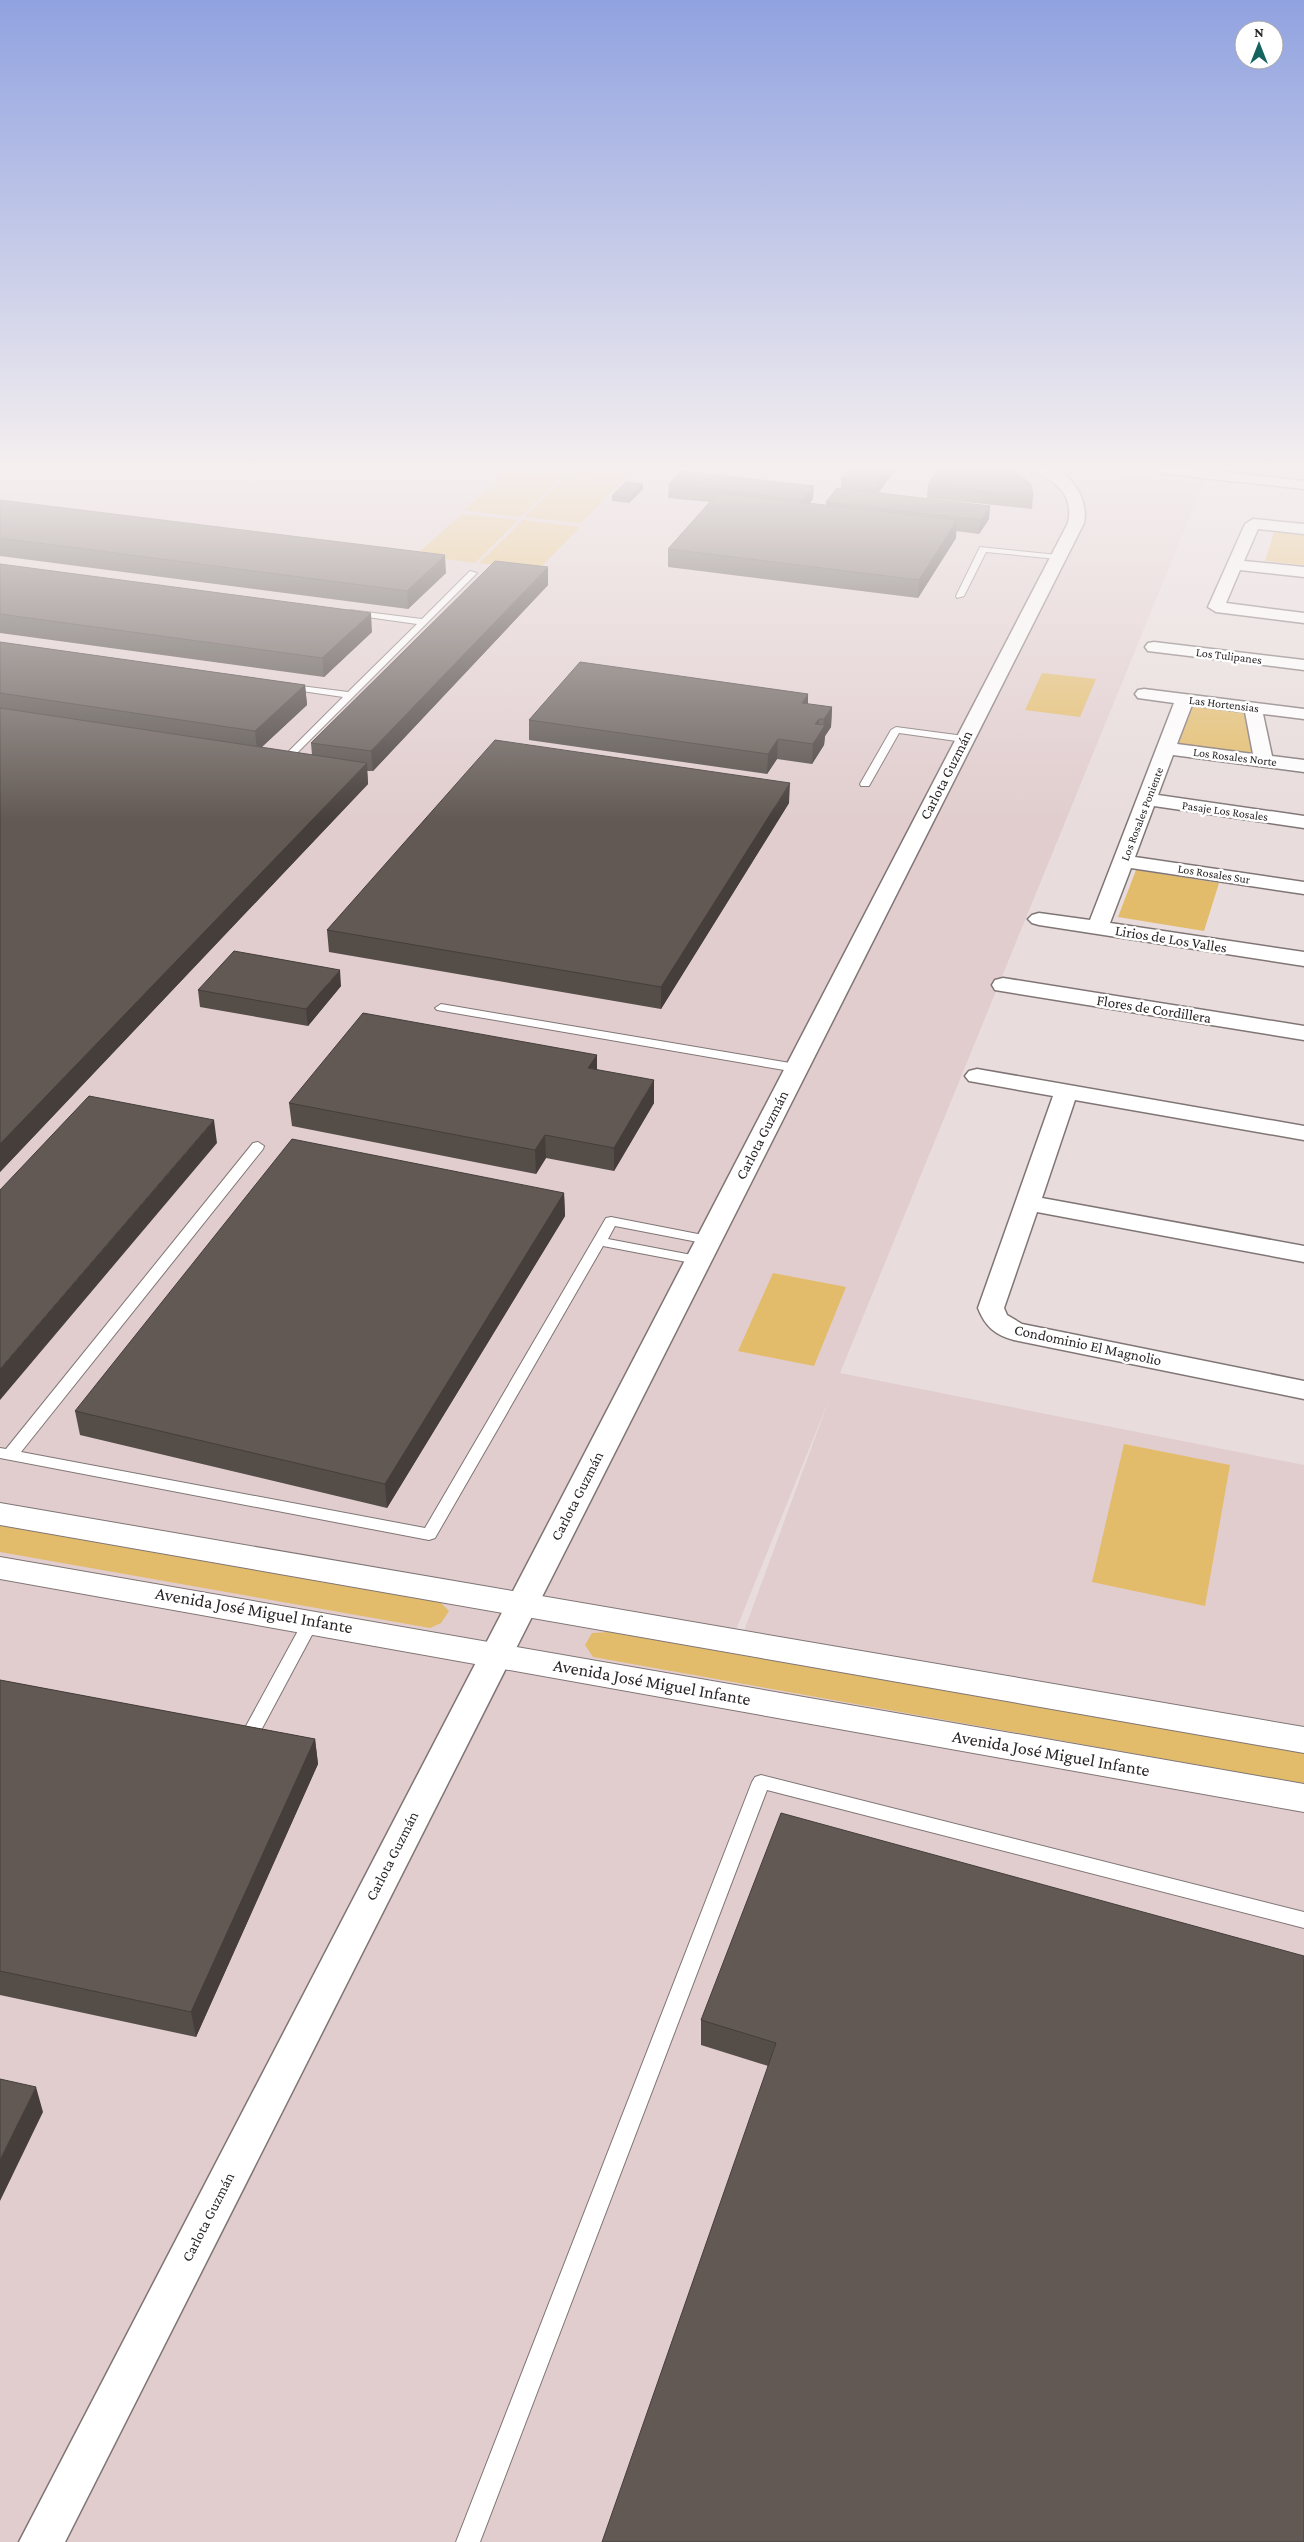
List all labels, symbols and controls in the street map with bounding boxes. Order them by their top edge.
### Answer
north arrow [1234,20,1284,70]
text: N [1254,24,1264,40]
street label: Los Tulipanes [1195,645,1263,667]
street label: Las Hortensias [1188,693,1260,715]
street label: Carlota Guzmán [917,728,975,822]
street label: Los Rosales Norte [1192,745,1278,769]
street label: Los Rosales Poniente [1118,765,1166,863]
street label: Pasaje Los Rosales [1181,798,1269,824]
street label: Los Rosales Sur [1177,861,1252,887]
street label: Lirios de Los Valles [1114,922,1228,956]
street label: Flores de Cordillera [1096,992,1213,1026]
street label: Carlota Guzmán [733,1088,791,1182]
street label: Condominio El Magnolio [1013,1322,1163,1369]
street label: Carlota Guzmán [548,1449,606,1543]
street label: Avenida José Miguel Infante [154,1583,354,1637]
street label: Avenida José Miguel Infante [552,1655,752,1709]
street label: Avenida José Miguel Infante [951,1726,1151,1780]
street label: Carlota Guzmán [363,1809,421,1903]
street label: Carlota Guzmán [179,2170,237,2264]

